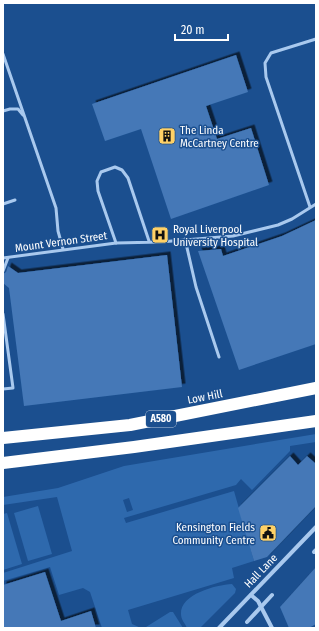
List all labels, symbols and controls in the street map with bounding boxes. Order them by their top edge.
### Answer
scale bar [175,16,228,42]
text: 20 m [181,23,205,37]
place label: The Linda McCartney Centre [180,124,259,150]
building icon: The Linda McCartney Centre [157,126,177,146]
place label: Royal Liverpool University Hospital [173,223,258,249]
hospital icon: Royal Liverpool University Hospital [150,225,170,245]
street label: Mount Vernon Street [14,229,108,255]
street label: Low Hill [186,387,224,407]
road number: A580 [146,411,176,427]
place label: Kensington Fields Community Centre [172,521,255,547]
public building icon: Kensington Fields Community Centre [258,523,278,543]
street label: Hall Lane [242,551,280,591]

